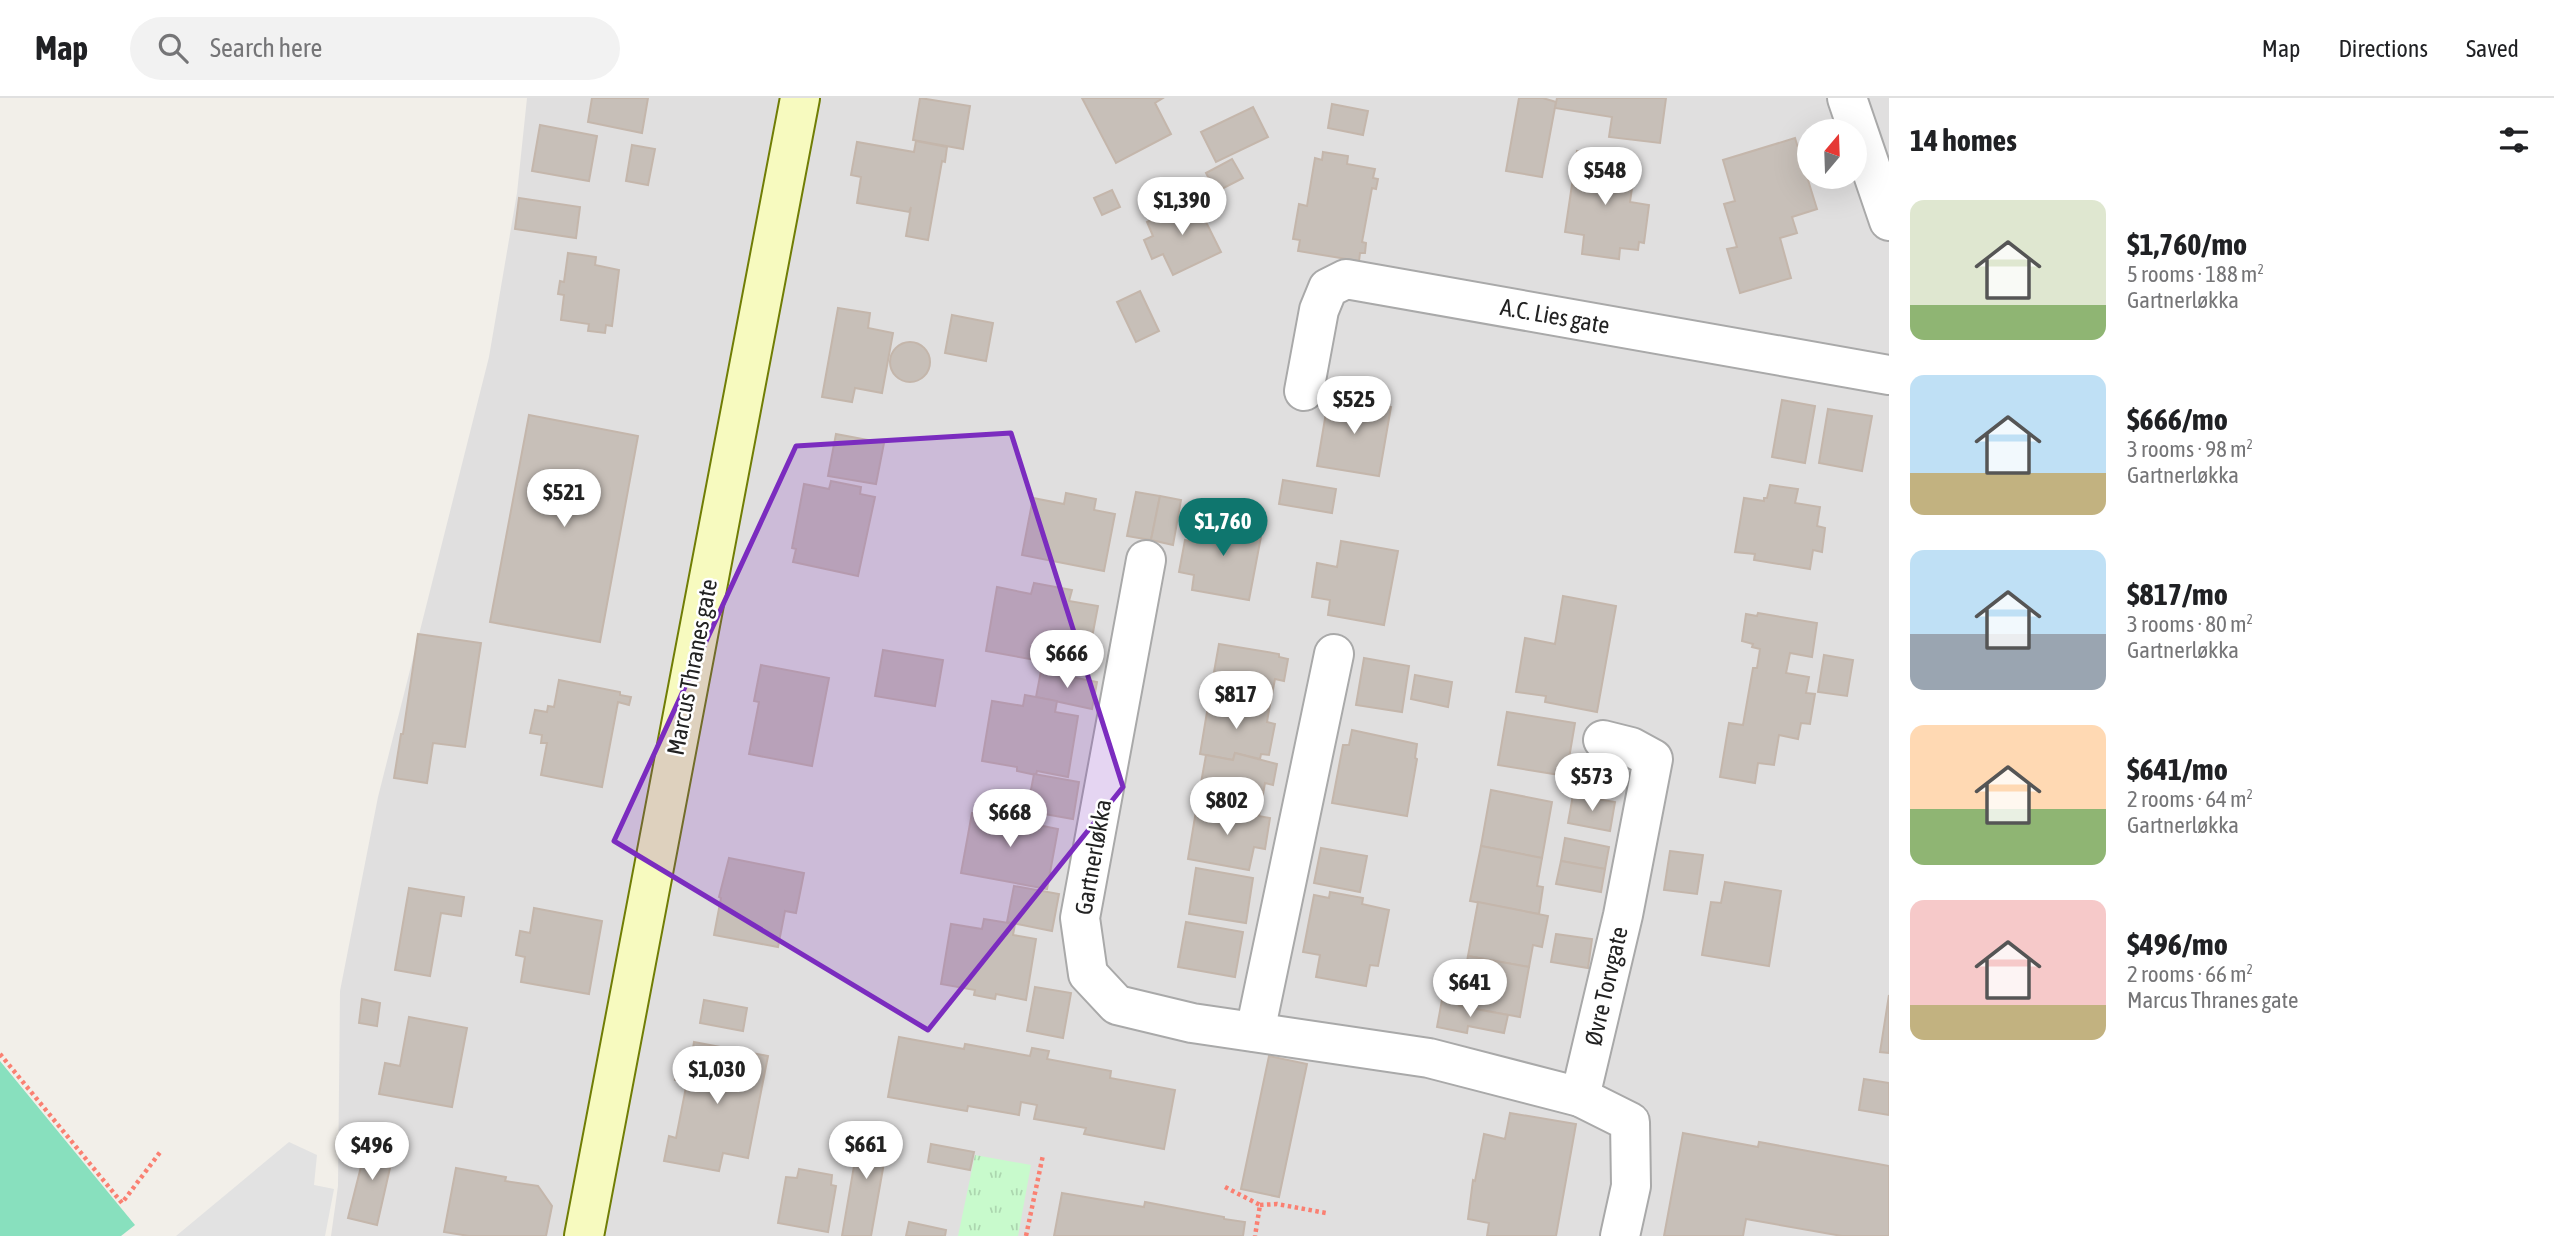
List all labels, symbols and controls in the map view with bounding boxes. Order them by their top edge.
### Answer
search box [130,17,620,80]
text: Map [35,29,88,67]
icon: search [154,29,192,67]
text: Search here [210,33,322,63]
text: Map [2262,35,2300,62]
text: Directions [2338,35,2428,62]
text: Saved [2466,35,2519,62]
north arrow [1797,119,1867,189]
map controls [1797,119,1867,189]
icon: filters [2495,121,2533,159]
text: 14 homes [1910,123,2017,157]
pin: $548 [1564,148,1646,207]
text: $548 [1584,157,1626,183]
pin: $1,390 [1125,178,1239,237]
text: $1,390 [1154,187,1211,213]
text: $1,760/mo [2127,227,2247,261]
icon: home [1966,228,2050,312]
text: 5 rooms · 188 m² [2127,261,2264,287]
text: Gartnerløkka [2127,287,2239,313]
street label: A.C. Lies gate [1498,293,1612,339]
pin: $525 [1313,376,1395,436]
text: $525 [1333,386,1375,412]
text: $666/mo [2127,402,2228,436]
icon: home [1966,403,2050,487]
text: 3 rooms · 98 m² [2127,436,2253,462]
text: Gartnerløkka [2127,462,2239,488]
pin: $521 [523,470,605,529]
text: $521 [543,479,585,505]
pin: $1,760 [1166,498,1280,558]
text: $1,760 [1195,508,1252,534]
street label: Marcus Thranes gate [662,577,722,757]
text: $817/mo [2127,577,2228,611]
icon: home [1966,578,2050,662]
text: 3 rooms · 80 m² [2127,611,2253,637]
pin: $666 [1026,630,1108,690]
text: Gartnerløkka [2127,637,2239,663]
text: $666 [1046,640,1088,666]
pin: $817 [1195,672,1277,731]
text: $817 [1215,681,1257,707]
text: $641/mo [2127,752,2228,786]
icon: home [1966,753,2050,837]
pin: $573 [1551,754,1633,813]
text: $573 [1571,763,1613,789]
pin: $802 [1186,778,1268,837]
text: 2 rooms · 64 m² [2127,786,2253,812]
text: $802 [1206,787,1248,813]
pin: $668 [969,790,1051,849]
street label: Gartnerløkka [1070,797,1116,917]
text: $668 [989,799,1031,825]
text: Gartnerløkka [2127,812,2239,838]
street label: Øvre Torvgate [1579,924,1633,1048]
text: $496/mo [2127,927,2228,961]
icon: home [1966,928,2050,1012]
pin: $641 [1429,960,1511,1019]
text: 2 rooms · 66 m² [2127,961,2253,987]
text: $641 [1449,969,1491,995]
text: Marcus Thranes gate [2127,987,2298,1013]
pin: $1,030 [660,1046,774,1106]
text: $1,030 [689,1056,746,1082]
pin: $496 [331,1122,413,1182]
pin: $661 [825,1122,907,1181]
text: $661 [845,1131,887,1157]
text: $496 [351,1132,393,1158]

